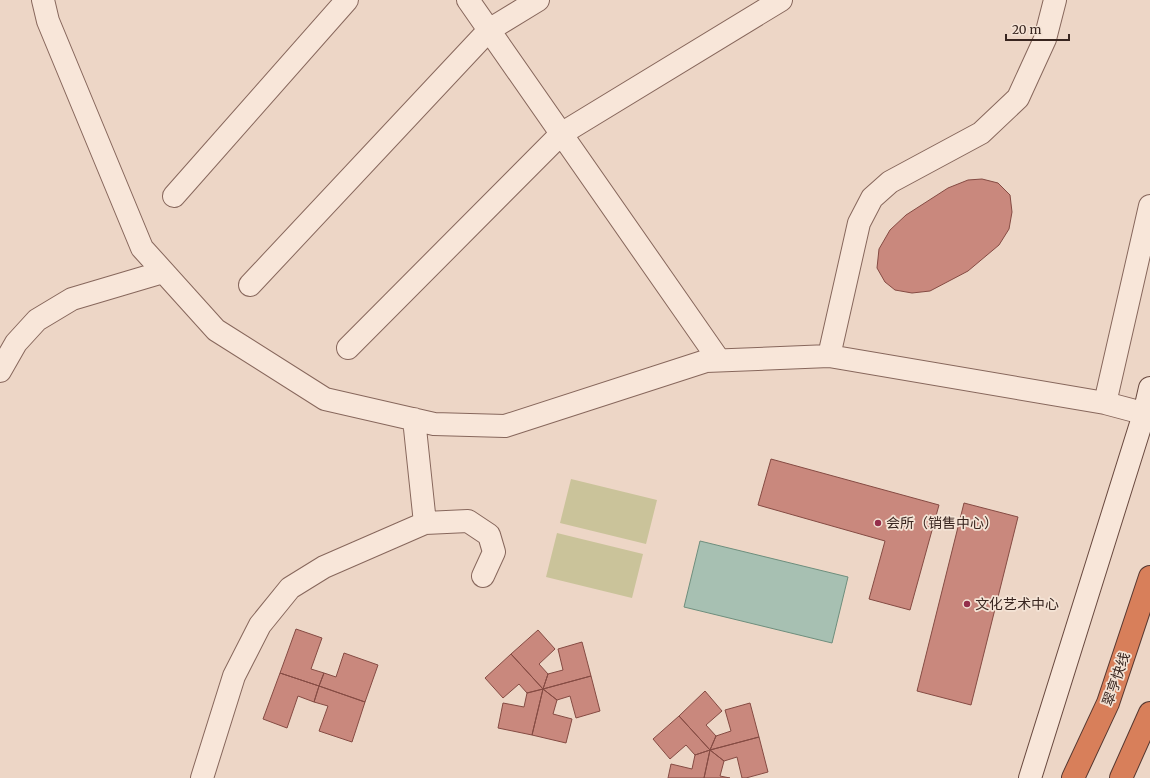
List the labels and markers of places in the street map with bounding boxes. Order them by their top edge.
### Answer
place label: 会所（销售中心） [886,514,998,532]
marker: 会所（销售中心） [873,518,883,528]
place label: 文化艺术中心 [975,595,1059,613]
marker: 文化艺术中心 [962,599,972,609]

